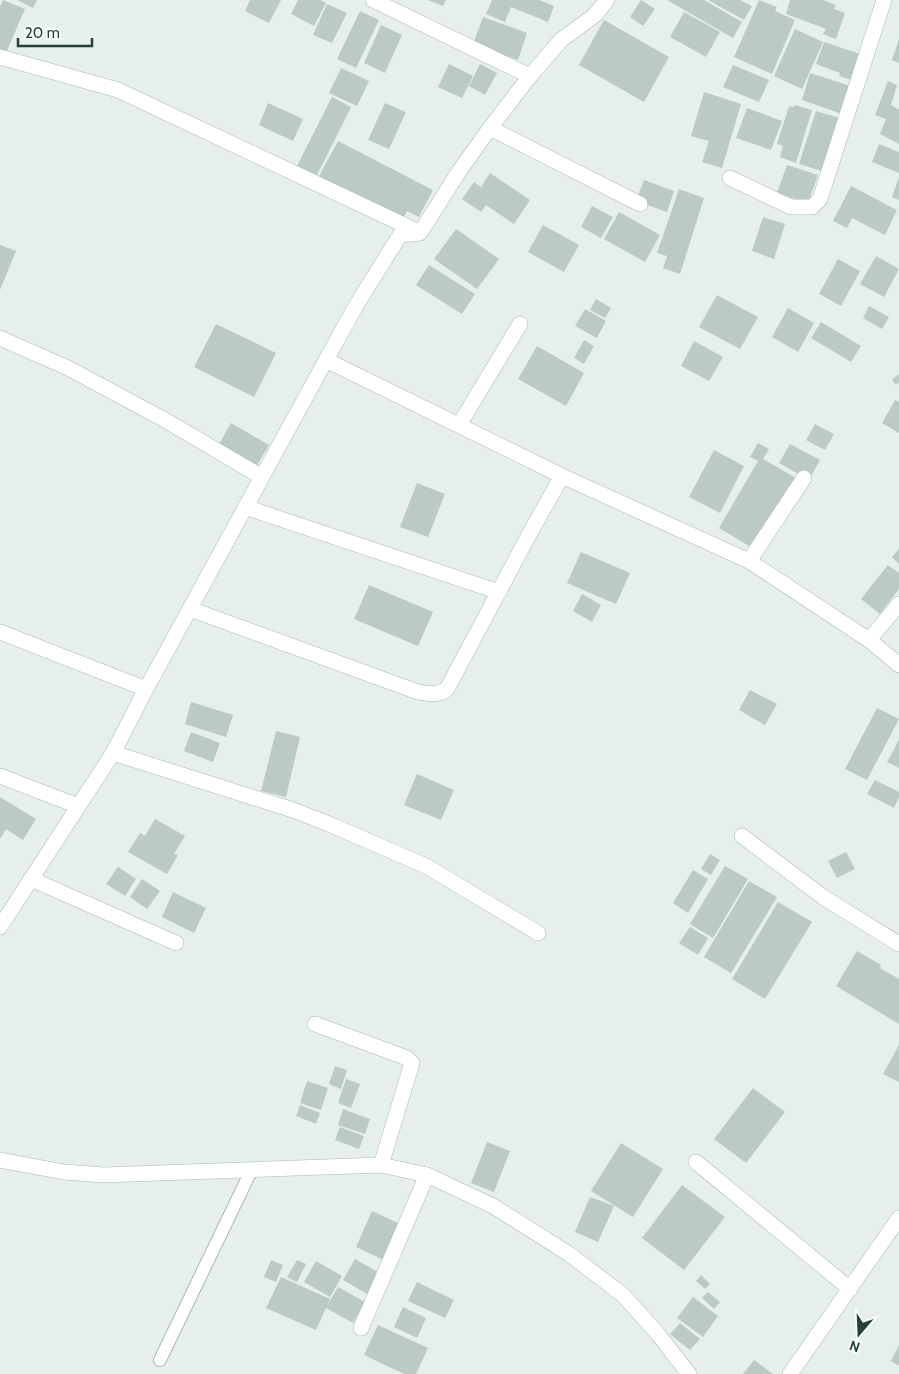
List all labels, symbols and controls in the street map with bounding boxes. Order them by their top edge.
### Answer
scale bar [18,15,91,47]
text: 20 m [25,24,60,42]
north arrow [834,1309,884,1359]
text: N [847,1336,862,1356]

